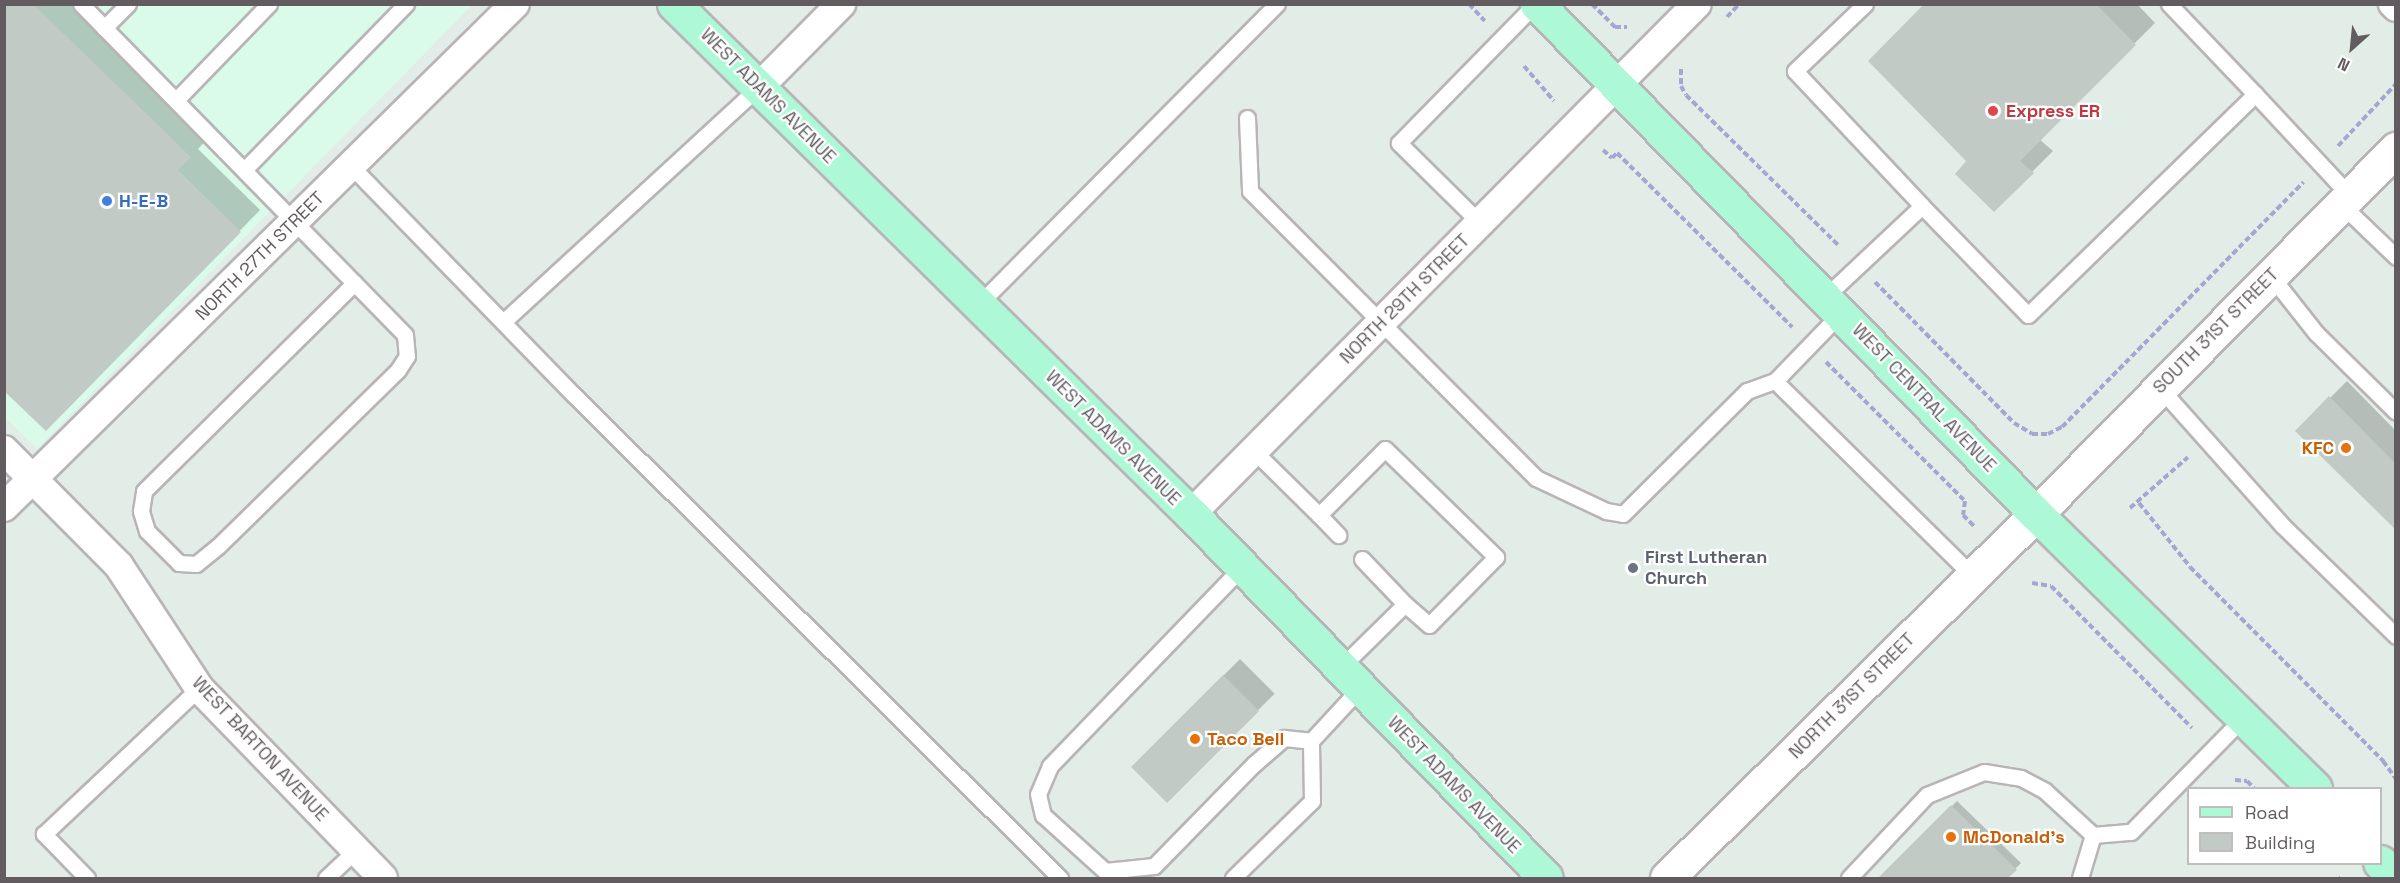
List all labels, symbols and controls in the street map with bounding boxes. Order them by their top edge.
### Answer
north arrow [2322,18,2382,78]
street label: WEST ADAMS AVENUE [696,24,840,168]
text: N [2334,53,2353,76]
place label: Express ER [2006,100,2100,122]
marker: Express ER [1984,102,2002,120]
street label: NORTH 27TH STREET [191,187,329,325]
place label: H-E-B [119,190,168,212]
marker: H-E-B [100,194,114,208]
street label: NORTH 29TH STREET [1336,230,1474,368]
street label: SOUTH 31ST STREET [2149,264,2283,398]
street label: WEST CENTRAL AVENUE [1847,319,2001,477]
street label: WEST ADAMS AVENUE [1041,366,1185,510]
place label: KFC [2302,437,2334,459]
marker: KFC [2339,441,2353,455]
place label: First Lutheran Church [1645,547,1767,590]
marker: First Lutheran Church [1626,561,1640,575]
street label: NORTH 31ST STREET [1785,629,1919,763]
street label: WEST BARTON AVENUE [187,672,333,826]
street label: WEST ADAMS AVENUE [1383,712,1525,858]
place label: Taco Bell [1207,728,1284,750]
marker: Taco Bell [1188,732,1202,746]
legend [2187,787,2382,865]
text: Road [2245,801,2289,824]
place label: McDonald's [1963,826,2065,848]
marker: McDonald's [1944,830,1958,844]
text: Building [2245,831,2315,854]

